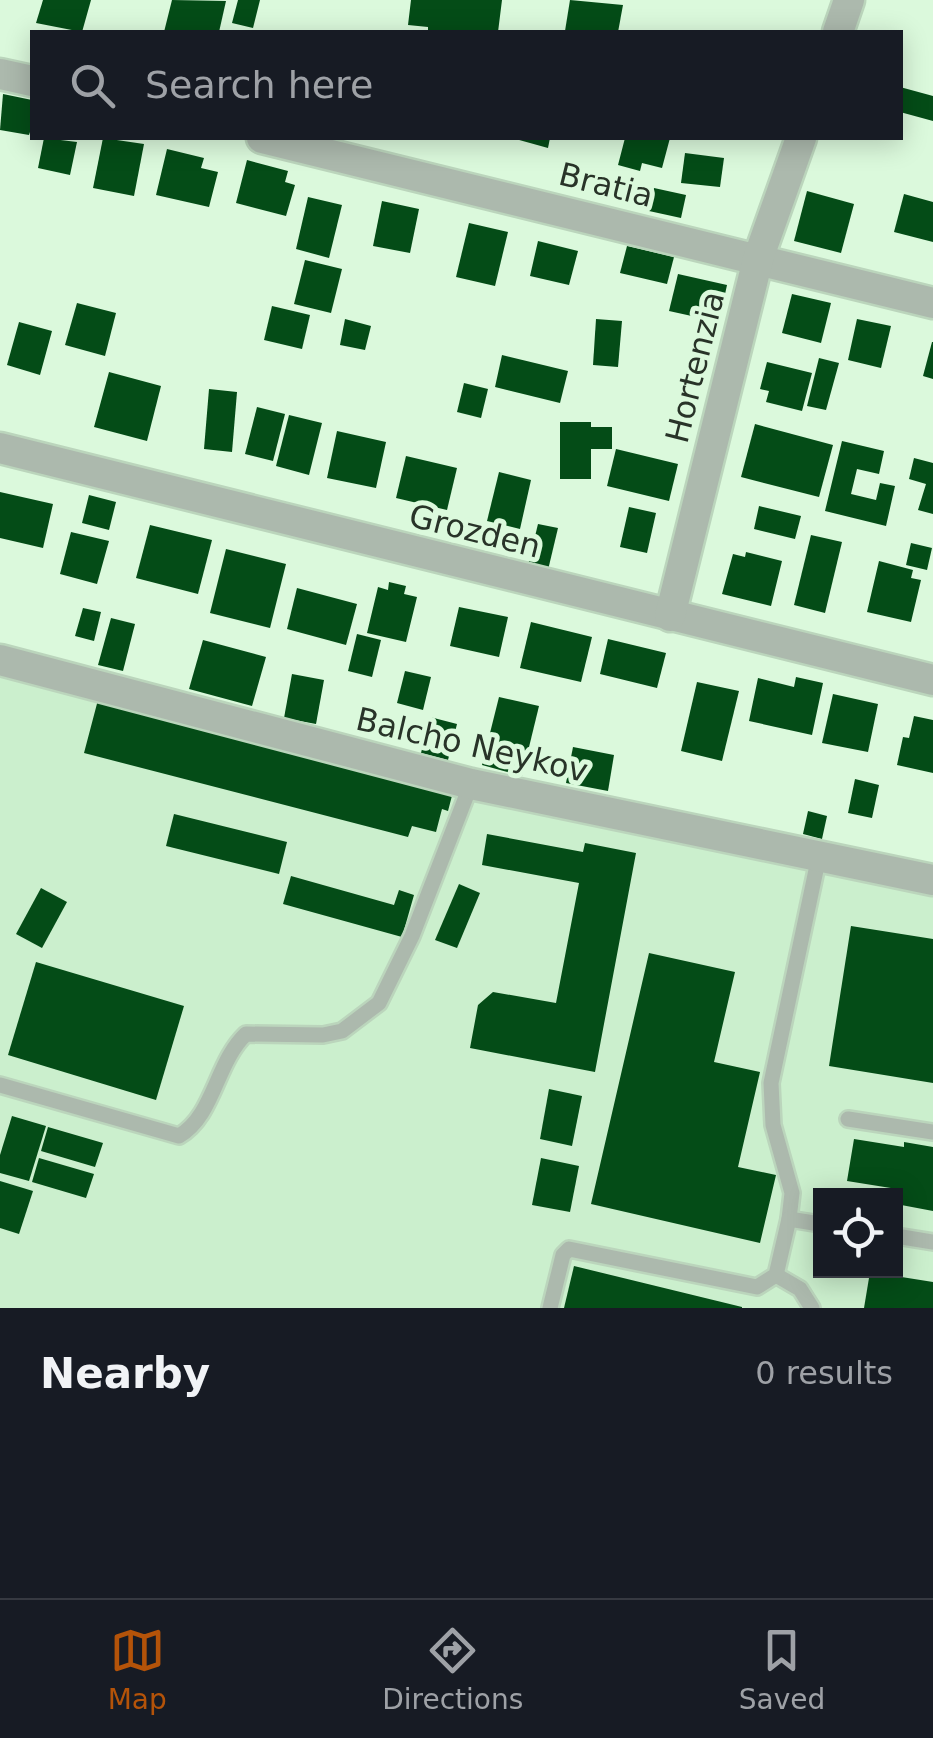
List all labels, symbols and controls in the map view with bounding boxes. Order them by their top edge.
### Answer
search box [30,30,903,140]
icon: search [65,58,120,113]
text: Search here [145,63,373,107]
street label: Bratia [555,155,657,215]
street label: Hortenzia [658,287,732,447]
street label: Grozden [405,496,545,566]
street label: Balcho Neykov [352,700,592,790]
map controls [813,1188,903,1278]
button: locate [813,1188,903,1278]
text: Nearby [40,1349,210,1398]
text: 0 results [755,1354,893,1392]
tab: Map [108,1623,167,1716]
tab: Directions [382,1623,523,1716]
tab: Saved [739,1623,825,1716]

